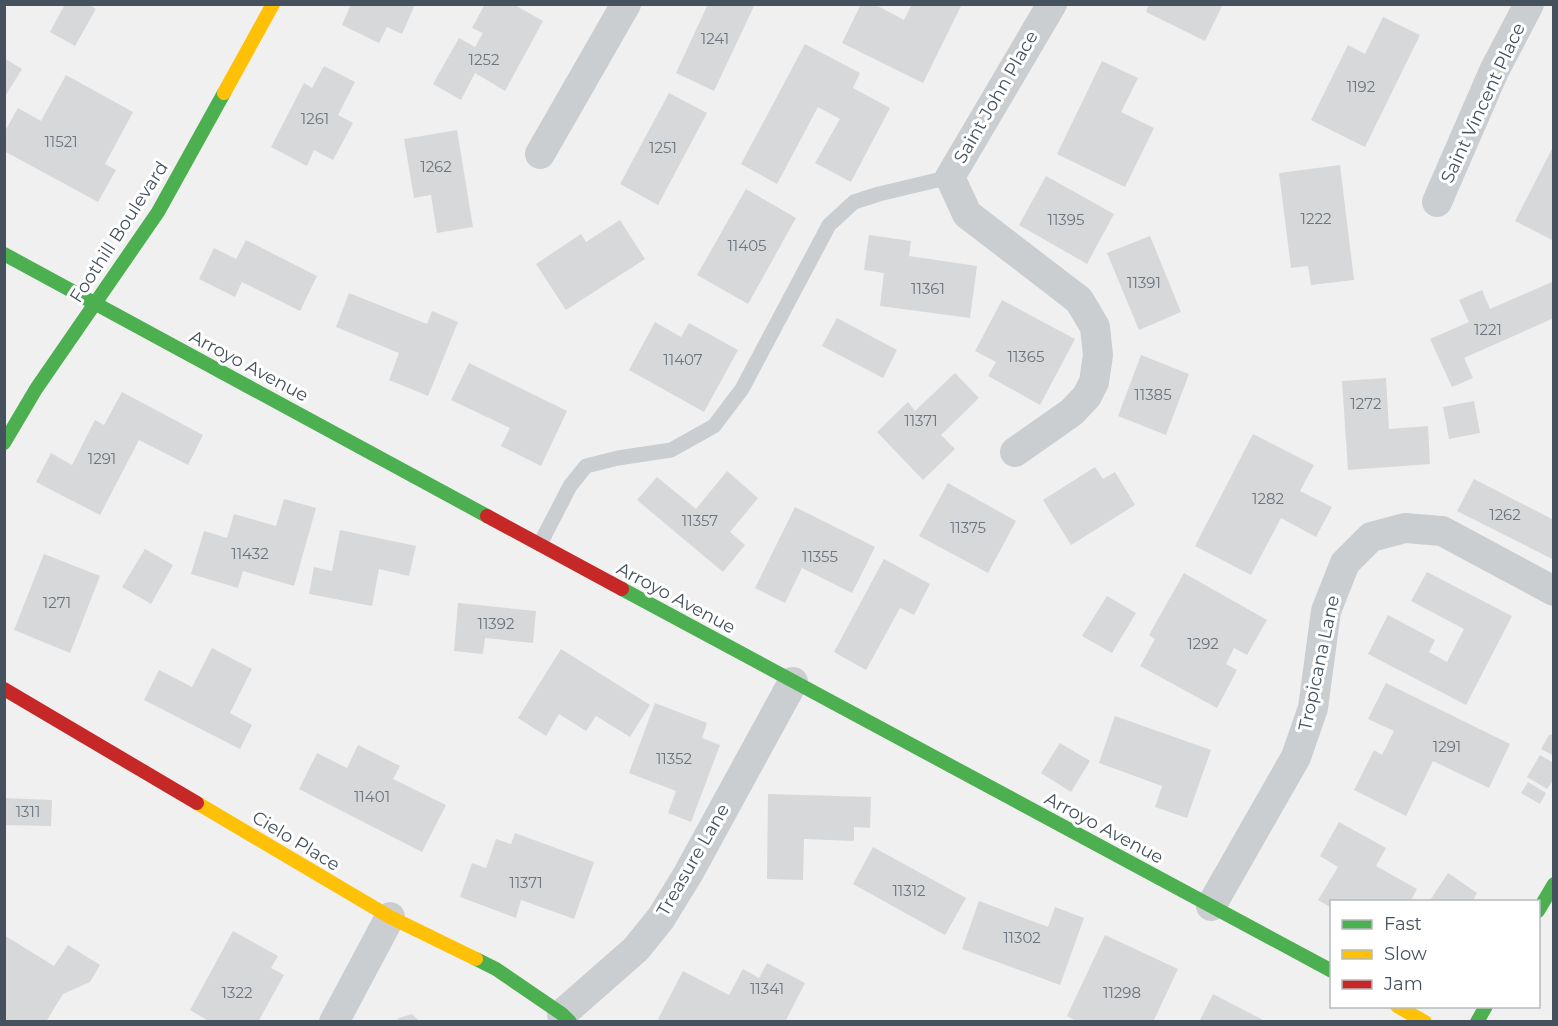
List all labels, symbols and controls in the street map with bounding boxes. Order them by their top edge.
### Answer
street label: Saint Vincent Place [1436,19,1530,187]
street label: Saint John Place [949,27,1043,167]
house number: 1241 [701,29,729,48]
house number: 1252 [469,50,499,69]
house number: 1192 [1347,77,1375,96]
house number: 1261 [301,109,329,128]
house number: 11521 [44,132,78,151]
house number: 1251 [649,138,677,157]
street label: Foothill Boulevard [65,157,173,307]
house number: 1262 [420,157,452,176]
house number: 1222 [1301,209,1331,228]
house number: 11395 [1048,210,1084,229]
house number: 11405 [727,236,767,255]
house number: 11391 [1127,273,1161,292]
house number: 11361 [911,279,945,298]
house number: 1221 [1474,320,1502,339]
street label: Arroyo Avenue [186,325,312,407]
house number: 11365 [1008,347,1044,366]
house number: 11407 [663,350,703,369]
house number: 11385 [1134,385,1172,404]
house number: 1272 [1350,394,1382,413]
house number: 11371 [904,411,938,430]
house number: 1291 [88,449,116,468]
house number: 1282 [1252,489,1284,508]
house number: 1262 [1489,505,1521,524]
house number: 11357 [682,511,718,530]
house number: 11375 [950,518,986,537]
house number: 11432 [231,544,269,563]
house number: 11355 [802,547,838,566]
street label: Arroyo Avenue [613,557,739,639]
house number: 1271 [43,593,71,612]
street label: Tropicana Lane [1294,593,1344,733]
house number: 11392 [478,614,514,633]
house number: 1292 [1187,634,1219,653]
house number: 1291 [1433,737,1461,756]
house number: 11352 [656,749,692,768]
house number: 11401 [354,787,390,806]
street label: Arroyo Avenue [1041,787,1167,869]
street label: Treasure Lane [652,800,734,920]
house number: 1311 [16,802,40,821]
street label: Cielo Place [248,806,344,876]
house number: 11371 [509,873,543,892]
house number: 11312 [892,881,926,900]
legend [1330,900,1540,1008]
text: Fast [1384,913,1422,935]
house number: 11302 [1003,928,1041,947]
text: Slow [1384,943,1427,965]
text: Jam [1383,973,1423,995]
house number: 11341 [750,979,784,998]
house number: 1322 [222,983,252,1002]
house number: 11298 [1103,983,1141,1002]

